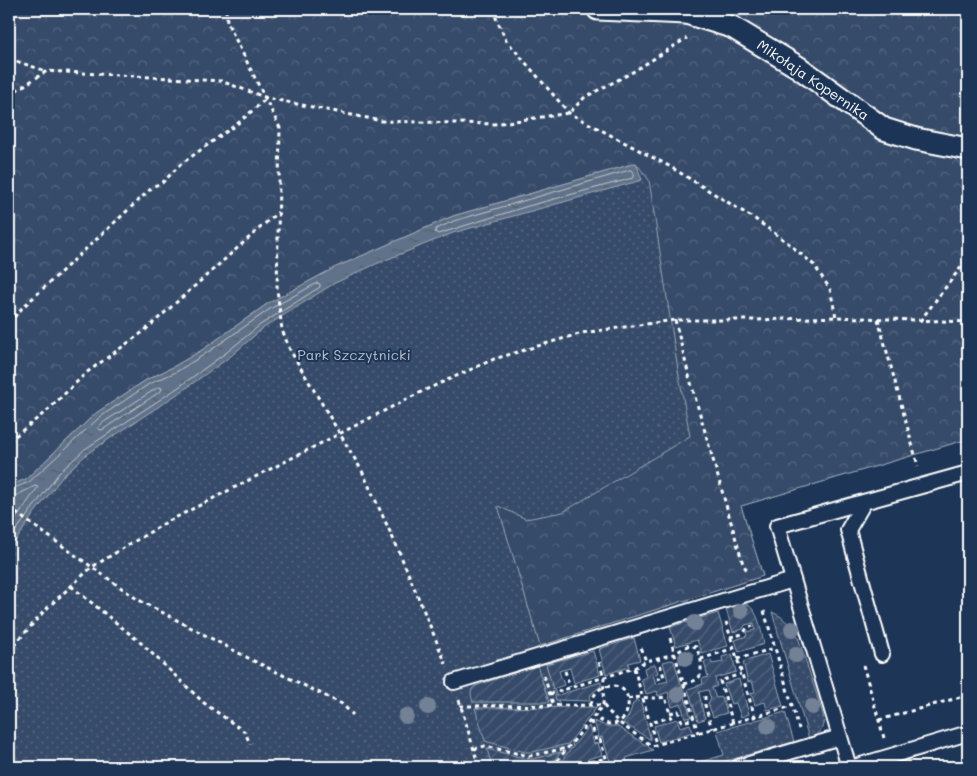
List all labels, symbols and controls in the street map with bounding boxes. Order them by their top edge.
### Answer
street label: Mikołaja Kopernika [753,35,873,124]
park label: Park Szczytnicki [297,345,411,364]

